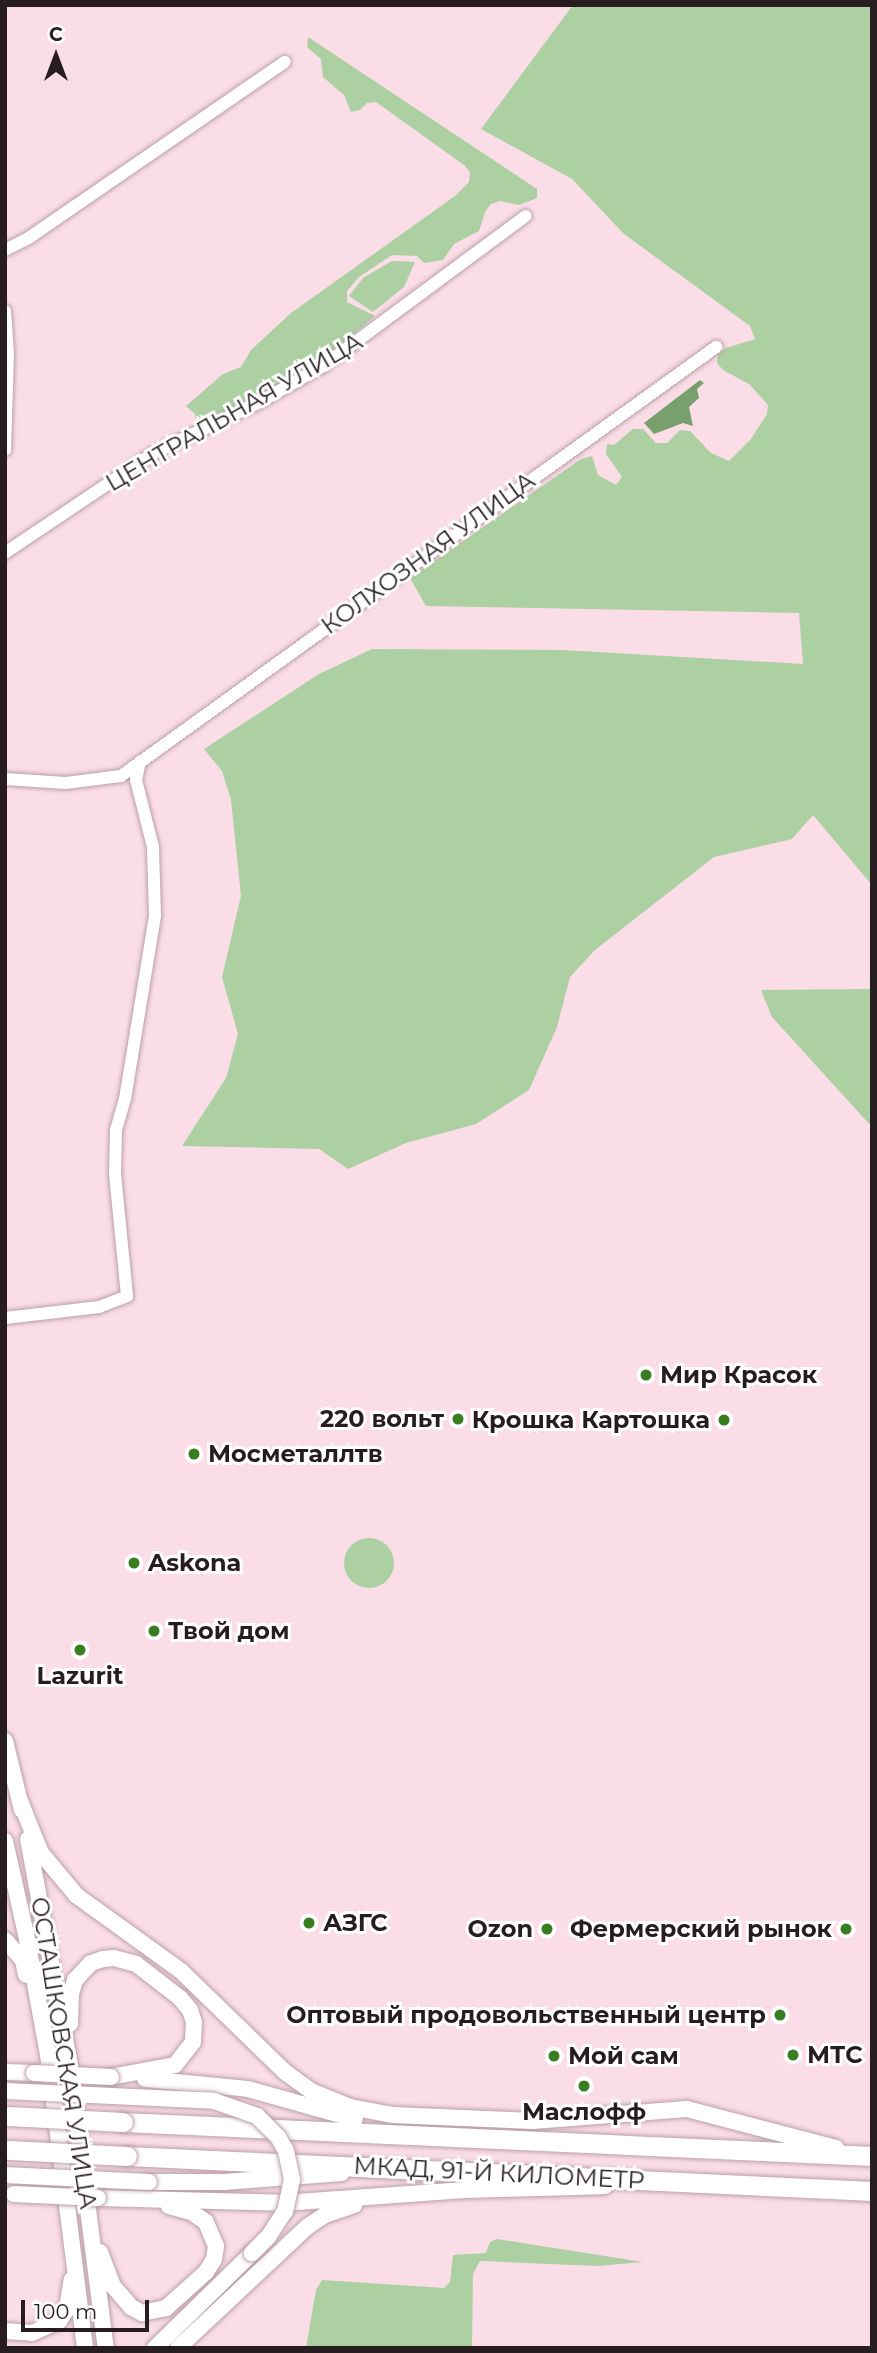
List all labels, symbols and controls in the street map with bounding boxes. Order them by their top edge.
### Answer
north arrow [21,21,91,91]
text: С [49,23,63,46]
street label: ЦЕНТРАЛЬНАЯ УЛИЦА [100,327,368,497]
street label: КОЛХОЗНАЯ УЛИЦА [316,466,540,640]
place label: Мир Красок [660,1361,817,1389]
marker: Мир Красок [638,1367,654,1383]
place label: 220 вольт [320,1405,444,1433]
place label: Крошка Картошка [472,1406,710,1434]
marker: 220 вольт [450,1411,466,1427]
marker: Крошка Картошка [716,1412,732,1428]
place label: Мосметаллтв [208,1440,383,1468]
marker: Мосметаллтв [186,1446,202,1462]
place label: Askona [148,1549,241,1577]
marker: Askona [126,1555,142,1571]
place label: Твой дом [168,1617,290,1645]
marker: Твой дом [146,1623,162,1639]
marker: Lazurit [72,1642,88,1658]
place label: Lazurit [37,1662,123,1690]
street label: ОСТАШКОВСКАЯ УЛИЦА [25,1895,103,2211]
place label: АЗГС [323,1909,388,1937]
marker: АЗГС [301,1915,317,1931]
place label: Ozon [468,1915,533,1943]
place label: Фермерский рынок [570,1915,832,1943]
marker: Ozon [539,1921,555,1937]
marker: Фермерский рынок [838,1921,854,1937]
place label: Оптовый продовольственный центр [286,2001,766,2029]
marker: Оптовый продовольственный центр [772,2007,788,2023]
place label: МТС [807,2041,863,2069]
place label: Мой сам [568,2042,679,2070]
marker: МТС [785,2047,801,2063]
marker: Мой сам [546,2048,562,2064]
marker: Маслофф [576,2078,592,2094]
place label: Маслофф [522,2098,646,2126]
street label: МКАД, 91-Й КИЛОМЕТР [353,2151,645,2195]
scale bar [24,2286,152,2330]
text: 100 m [34,2299,97,2324]

